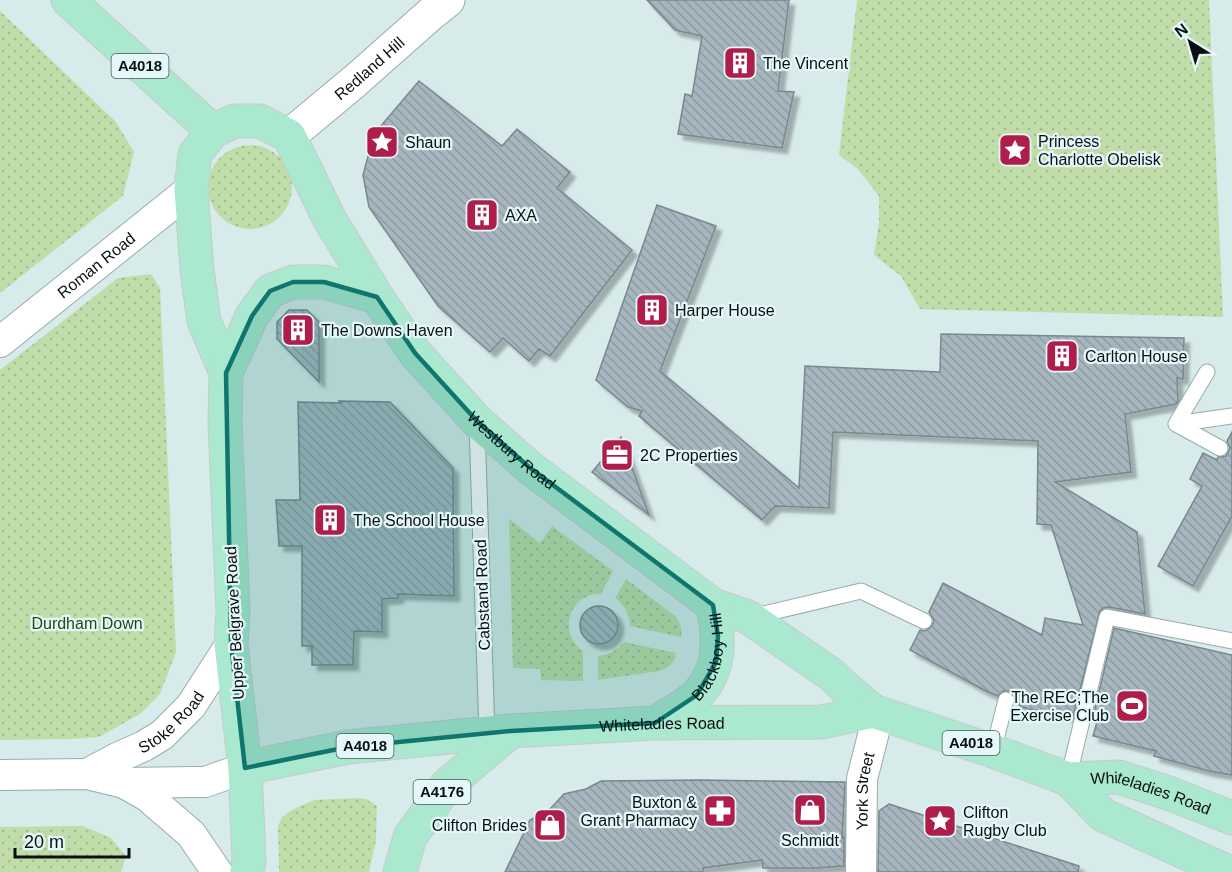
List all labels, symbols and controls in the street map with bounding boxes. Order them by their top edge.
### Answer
north arrow [1160,12,1220,72]
text: N [1172,20,1191,41]
street label: Redland Hill [331,34,408,103]
building icon: The Vincent [722,45,758,81]
road number: A4018 [112,54,168,78]
place label: The Vincent [763,55,849,72]
place icon: Shaun [364,124,400,160]
place icon: Princess Charlotte Obelisk [997,132,1033,168]
place label: Princess Charlotte Obelisk [1038,133,1162,168]
place label: Shaun [405,134,451,151]
building icon: AXA [464,197,500,233]
place label: AXA [505,207,537,224]
street label: Roman Road [54,229,138,302]
building icon: Harper House [634,292,670,328]
place label: Harper House [675,302,775,319]
building icon: The Downs Haven [280,312,316,348]
place label: The Downs Haven [321,322,453,339]
building icon: Carlton House [1044,338,1080,374]
place label: Carlton House [1085,348,1187,365]
street label: Westbury Road [464,408,558,493]
office icon: 2C Properties [599,437,635,473]
place label: 2C Properties [640,447,738,464]
building icon: The School House [312,502,348,538]
place label: The School House [353,512,485,529]
street label: Cabstand Road [472,539,493,651]
street label: Upper Belgrave Road [222,546,247,700]
street label: Blackboy Hill [688,612,726,704]
park label: Durdham Down [31,615,143,632]
street label: Stoke Road [136,688,207,756]
sports icon: The REC;The Exercise Club [1114,688,1150,724]
place label: The REC;The Exercise Club [1010,689,1109,724]
street label: Whiteladies Road [599,715,725,735]
road number: A4018 [942,731,1000,755]
road number: A4018 [336,734,394,758]
street label: York Street [853,750,878,830]
street label: Whiteladies Road [1090,769,1213,818]
road number: A4176 [414,780,470,804]
shop icon: Schmidt [792,792,828,828]
pharmacy icon: Buxton & Grant Pharmacy [702,793,738,829]
place label: Buxton & Grant Pharmacy [581,794,697,829]
place icon: Clifton Rugby Club [922,803,958,839]
place label: Clifton Rugby Club [963,804,1047,839]
shop icon: Clifton Brides [532,807,568,843]
place label: Clifton Brides [432,817,527,834]
scale bar [15,821,129,859]
text: 20 m [24,832,64,852]
place label: Schmidt [781,832,839,849]

